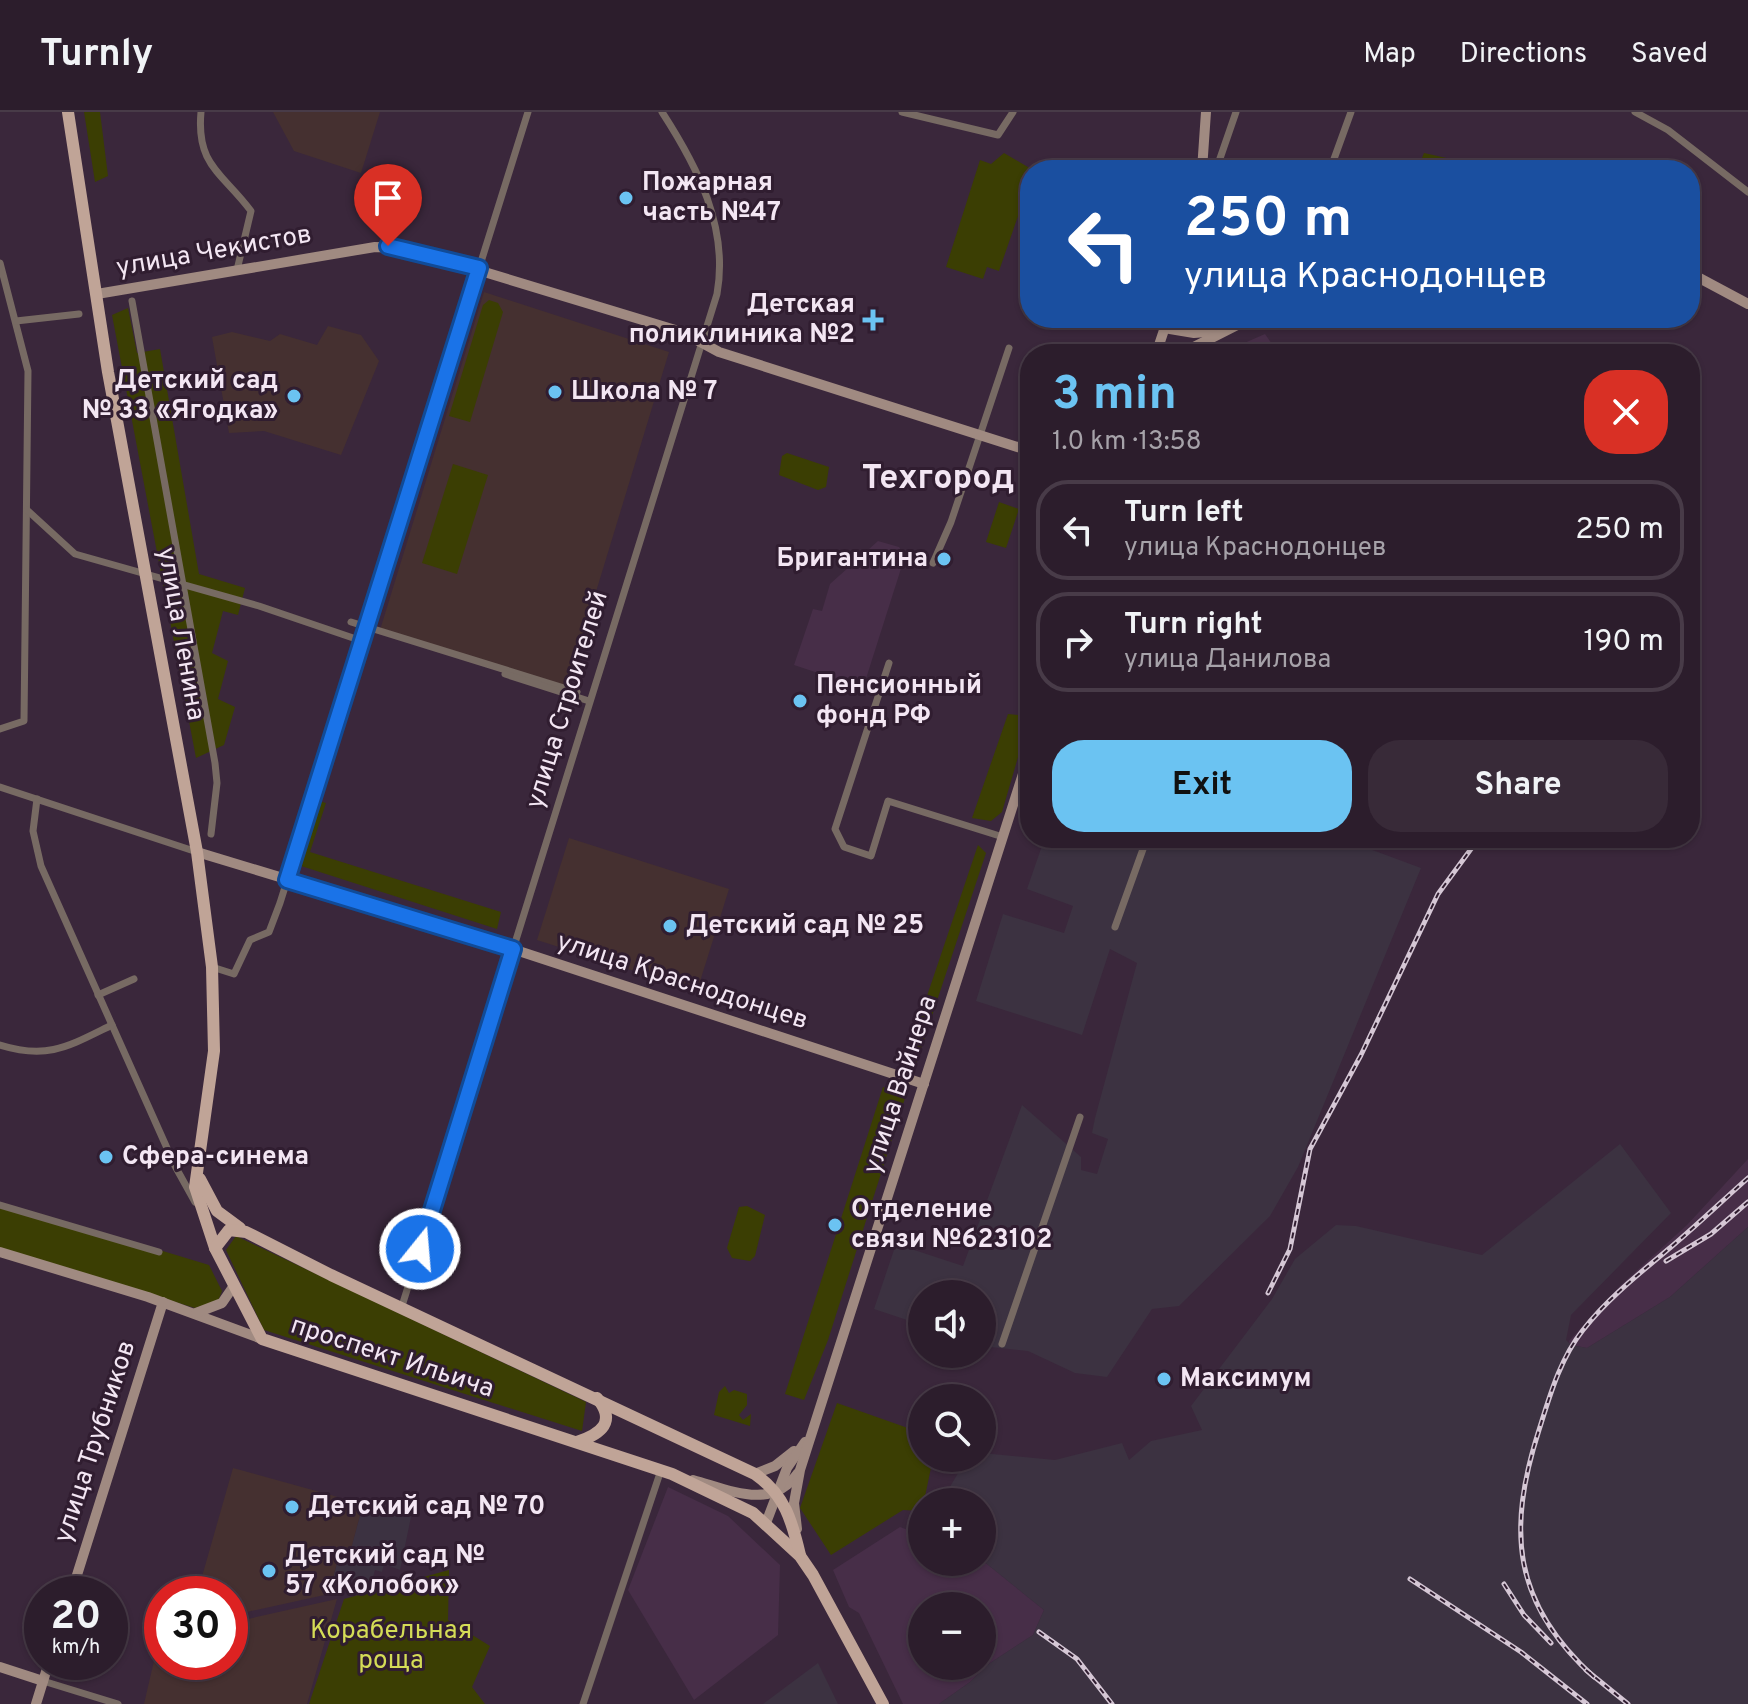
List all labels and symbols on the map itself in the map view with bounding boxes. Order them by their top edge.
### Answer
pin [354,164,422,246]
place label: Пожарная часть №47 [642,167,781,230]
marker: Пожарная часть №47 [617,189,635,207]
street label: улица Чекистов [114,219,314,285]
place label: Детская поликлиника №2 [629,289,855,352]
marker: Детская поликлиника №2 [862,309,884,331]
place label: Детский сад № 33 «Ягодка» [82,365,278,428]
place label: Школа № 7 [571,376,718,409]
marker: Школа № 7 [546,383,564,401]
marker: Детский сад № 33 «Ягодка» [285,387,303,405]
district label: Техгород [862,458,1014,501]
place label: Бригантина [776,543,928,576]
street label: улица Ленина [149,545,211,723]
marker: Бригантина [935,550,953,568]
street label: улица Строителей [519,587,617,813]
place label: Пенсионный фонд РФ [816,670,982,733]
marker: Пенсионный фонд РФ [791,692,809,710]
place label: Детский сад № 25 [686,910,924,943]
marker: Детский сад № 25 [661,917,679,935]
street label: улица Краснодонцев [552,926,812,1038]
street label: улица Вайнера [857,992,945,1178]
place label: Сфера-синема [122,1141,309,1174]
marker: Сфера-синема [97,1148,115,1166]
place label: Отделение связи №623102 [851,1194,1052,1257]
position arrow [378,1207,462,1291]
marker: Отделение связи №623102 [826,1216,844,1234]
street label: проспект Ильича [286,1310,498,1406]
street label: улица Трубников [48,1337,144,1547]
place label: Максимум [1180,1363,1312,1396]
marker: Максимум [1155,1370,1173,1388]
place label: Детский сад № 70 [308,1491,545,1524]
marker: Детский сад № 70 [283,1498,301,1516]
place label: Детский сад № 57 «Колобок» [285,1540,485,1603]
marker: Детский сад № 57 «Колобок» [260,1562,278,1580]
speed limit sign: 30 [144,1576,248,1680]
park label: Корабельная роща [310,1615,472,1678]

